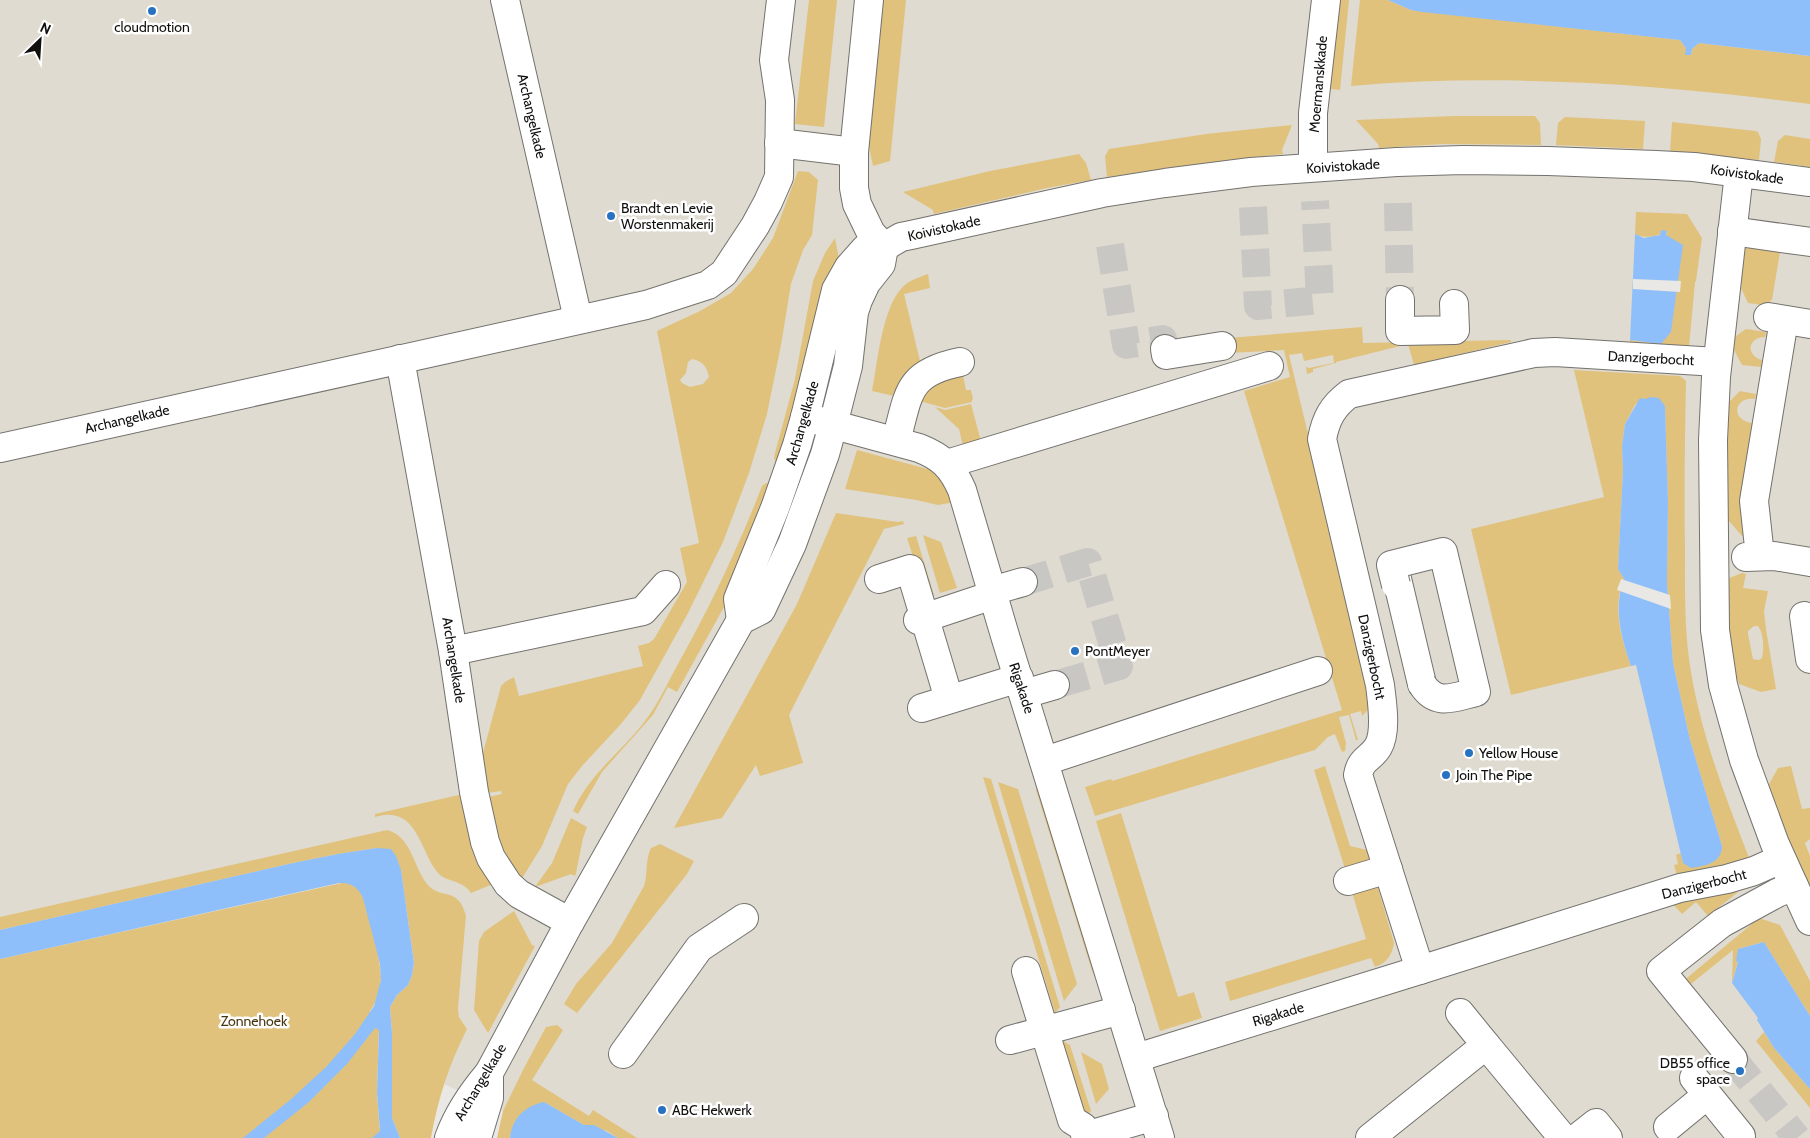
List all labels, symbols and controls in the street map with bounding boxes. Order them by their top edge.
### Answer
marker: cloudmotion [146,5,158,17]
north arrow [15,15,65,65]
text: N [37,18,54,38]
place label: cloudmotion [114,18,190,36]
street label: Moermanskkade [1305,35,1331,133]
street label: Archangelkade [513,72,551,160]
street label: Koivistokade [1305,154,1381,178]
street label: Koivistokade [1709,160,1785,188]
place label: Brandt en Levie Worstenmakerij [621,199,714,233]
marker: Brandt en Levie Worstenmakerij [605,210,617,222]
street label: Koivistokade [906,211,982,245]
street label: Danzigerbocht [1607,347,1695,369]
street label: Archangelkade [781,379,823,467]
street label: Archangelkade [83,400,171,438]
street label: Danzigerbocht [1354,613,1390,702]
street label: Archangelkade [438,616,470,704]
place label: PontMeyer [1085,642,1150,660]
marker: PontMeyer [1069,645,1081,657]
street label: Rigakade [1005,660,1039,716]
place label: Yellow House [1478,744,1558,762]
marker: Yellow House [1463,747,1475,759]
place label: Join The Pipe [1455,766,1532,784]
marker: Join The Pipe [1440,769,1452,781]
street label: Danzigerbocht [1660,865,1749,903]
street label: Rigakade [1250,998,1306,1030]
park label: Zonnehoek [221,1012,288,1030]
street label: Archangelkade [450,1040,510,1124]
place label: DB55 office space [1660,1054,1730,1088]
marker: DB55 office space [1734,1065,1746,1077]
place label: ABC Hekwerk [672,1101,753,1119]
marker: ABC Hekwerk [656,1104,668,1116]

